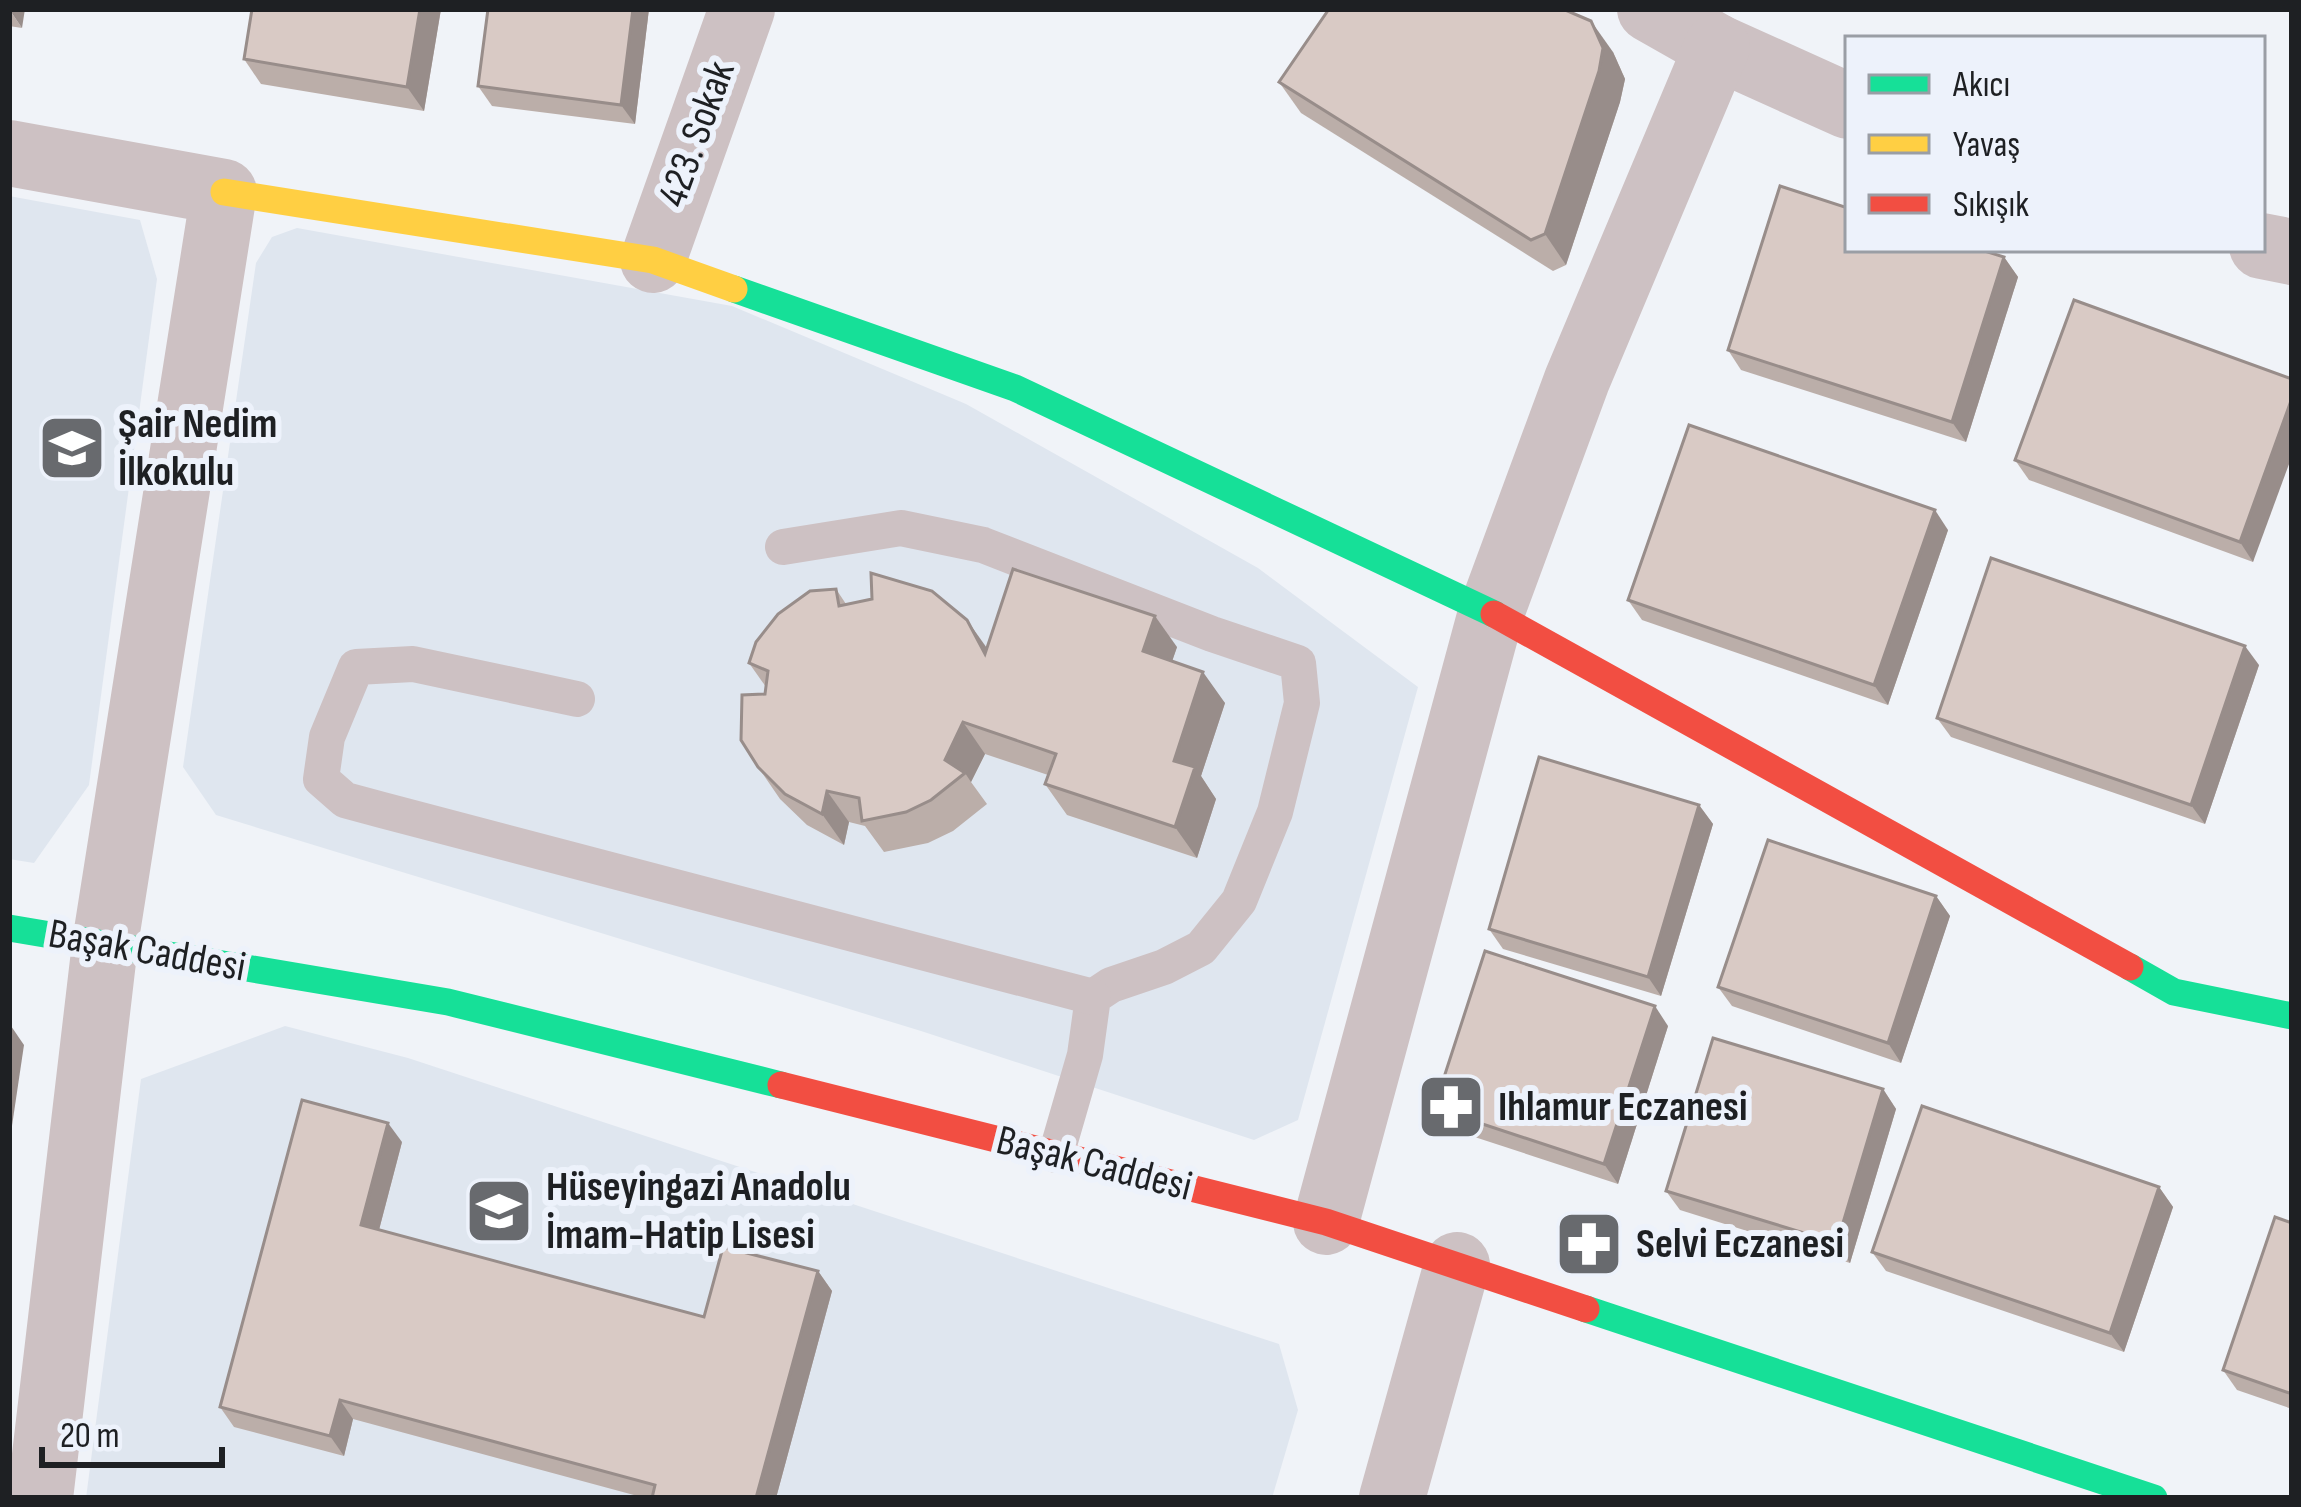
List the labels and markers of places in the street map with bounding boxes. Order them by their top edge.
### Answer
place label: Şair Nedim İlkokulu [118,399,277,498]
school or university icon: Şair Nedim İlkokulu [37,413,107,483]
pharmacy icon: Ihlamur Eczanesi [1416,1072,1486,1142]
place label: Ihlamur Eczanesi [1498,1082,1747,1133]
place label: Hüseyingazi Anadolu İmam-Hatip Lisesi [546,1162,851,1261]
school or university icon: Hüseyingazi Anadolu İmam-Hatip Lisesi [464,1176,534,1246]
pharmacy icon: Selvi Eczanesi [1554,1209,1624,1279]
place label: Selvi Eczanesi [1636,1219,1844,1270]

